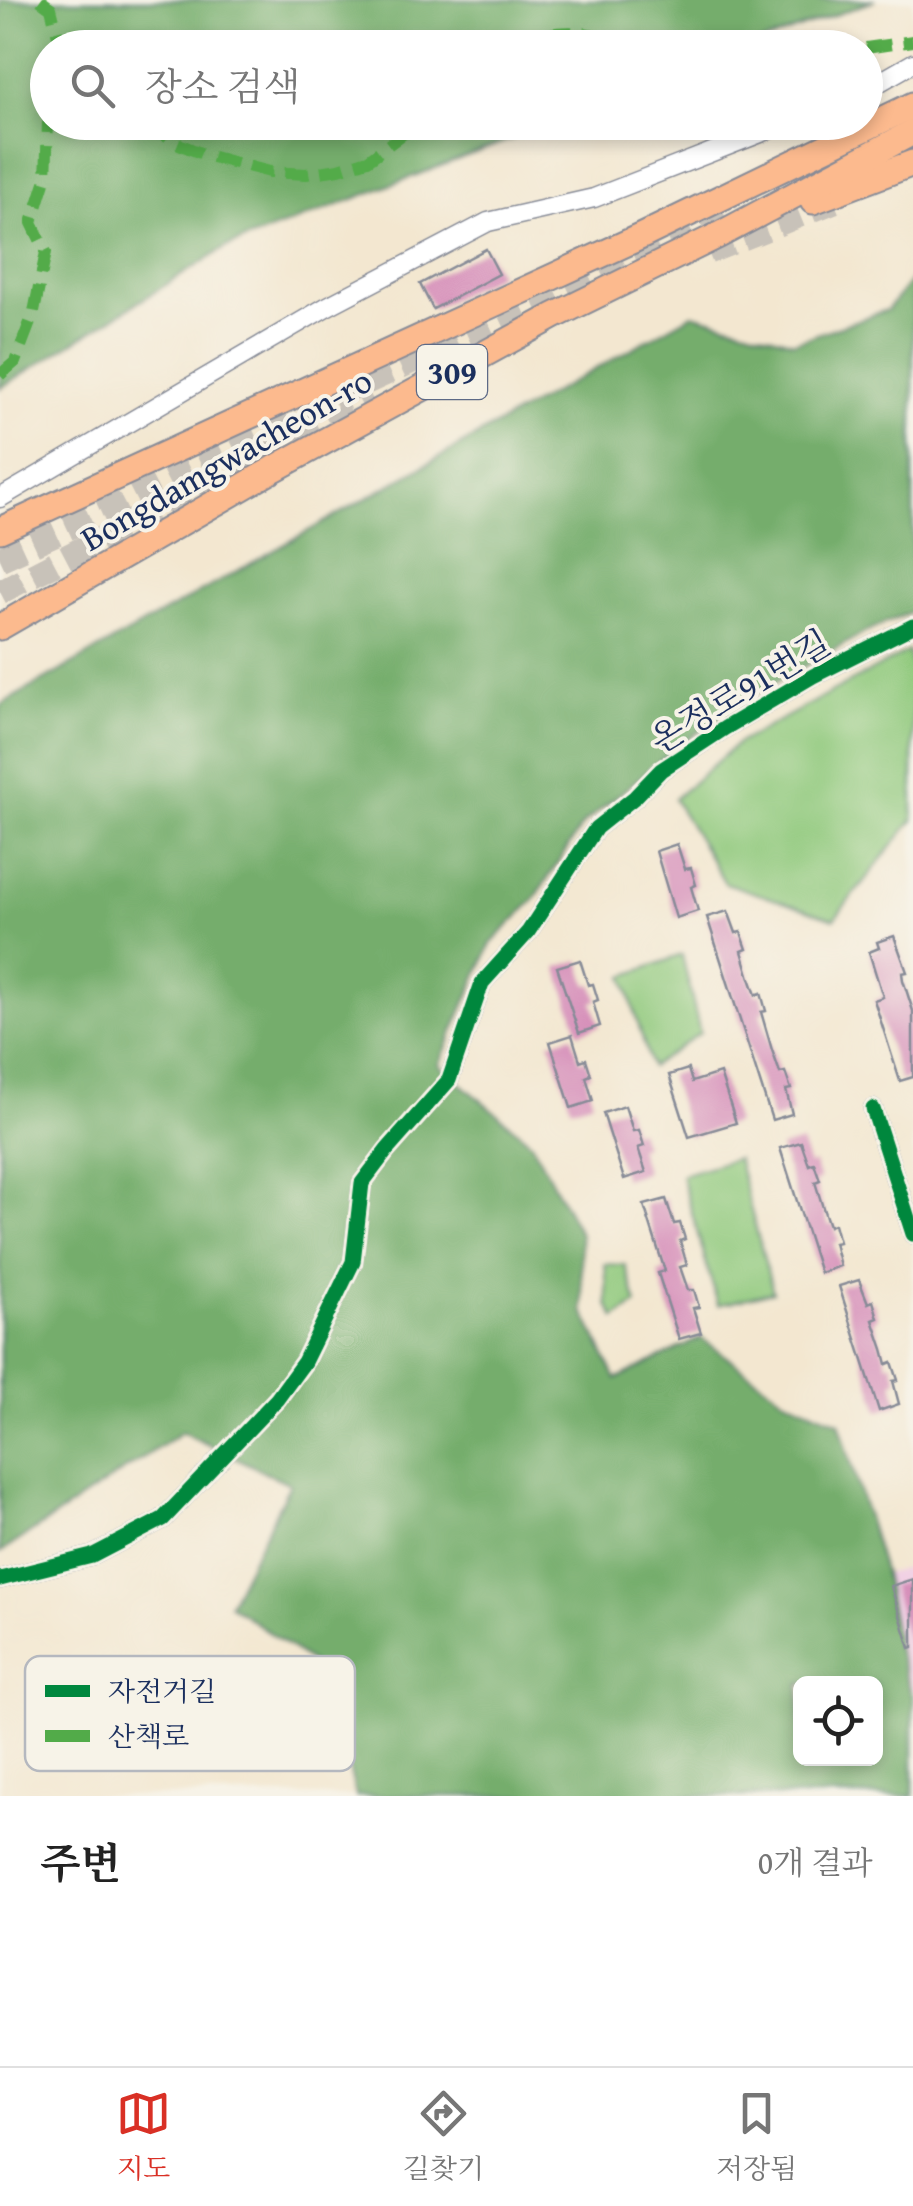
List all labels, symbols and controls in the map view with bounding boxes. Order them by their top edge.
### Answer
search box [30,30,883,140]
icon: search [65,58,120,113]
text: 장소 검색 [145,58,300,114]
road number: 309 [417,345,487,399]
street label: Bongdamgwacheon-ro [71,355,381,563]
street label: 온정로91번길 [640,617,840,765]
legend [25,1656,355,1771]
text: 자전거길 [108,1670,216,1711]
map controls [793,1676,883,1766]
button: locate [793,1676,883,1766]
text: 산책로 [108,1715,189,1756]
text: 주변 [40,1832,121,1893]
text: 0개 결과 [758,1839,873,1886]
tab: 지도 [116,2086,171,2188]
tab: 길찾기 [403,2086,484,2188]
tab: 저장됨 [716,2086,797,2188]

